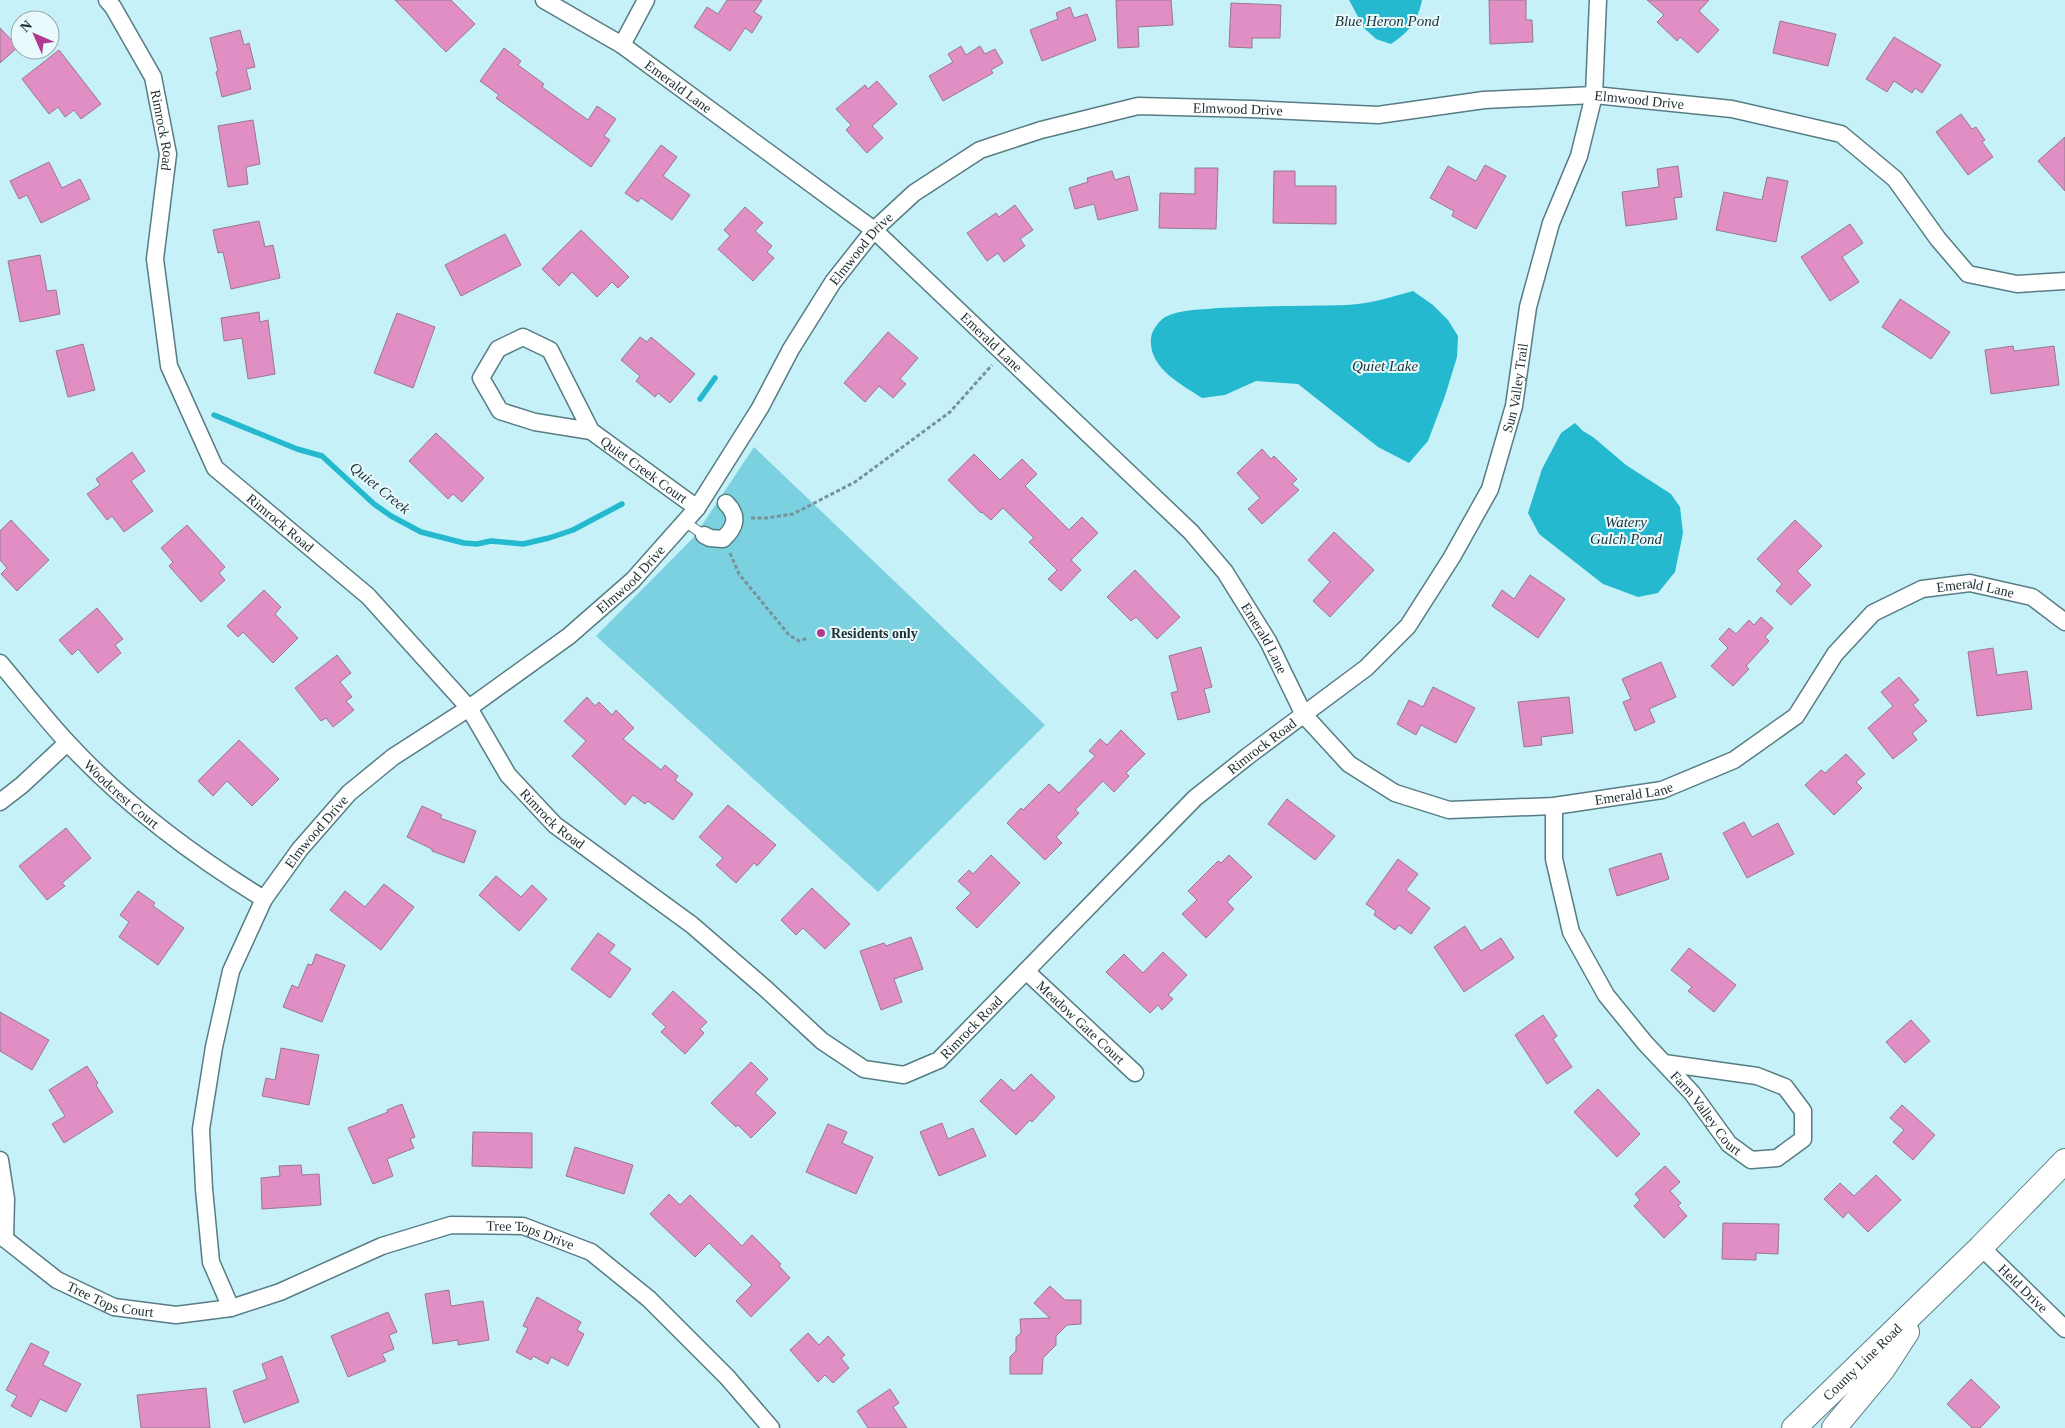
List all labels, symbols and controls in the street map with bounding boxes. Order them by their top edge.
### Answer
north arrow [10,10,60,60]
water label: Blue Heron Pond [1335,13,1440,29]
text: N [17,17,35,35]
street label: Emerald Lane [642,57,714,116]
street label: Elmwood Drive [1594,88,1685,112]
street label: Rimrock Road [148,89,175,171]
street label: Elmwood Drive [1193,100,1283,118]
street label: Elmwood Drive [827,210,896,288]
street label: Emerald Lane [957,310,1025,375]
street label: Sun Valley Trail [1500,342,1531,434]
water label: Quiet Lake [1352,358,1418,374]
street label: Quiet Creek Court [597,433,690,506]
water label: Quiet Creek [347,459,413,517]
street label: Rimrock Road [244,491,316,555]
water label: Watery Gulch Pond [1590,514,1663,547]
street label: Elmwood Drive [594,543,668,616]
street label: Emerald Lane [1935,576,2015,601]
street label: Emerald Lane [1238,600,1290,676]
place label: Residents only [831,626,918,641]
marker: Residents only [815,627,827,639]
street label: Rimrock Road [1225,716,1299,777]
street label: Woodcrest Court [81,757,162,832]
street label: Emerald Lane [1594,779,1675,808]
street label: Rimrock Road [517,786,587,852]
street label: Elmwood Drive [282,793,351,871]
street label: Meadow Gate Court [1034,978,1127,1067]
street label: Rimrock Road [937,993,1005,1062]
street label: Farm Valley Court [1667,1068,1744,1158]
street label: Tree Tops Drive [486,1218,576,1253]
street label: Held Drive [1995,1261,2051,1316]
street label: Tree Tops Court [64,1279,154,1320]
street label: County Line Road [1820,1321,1905,1404]

